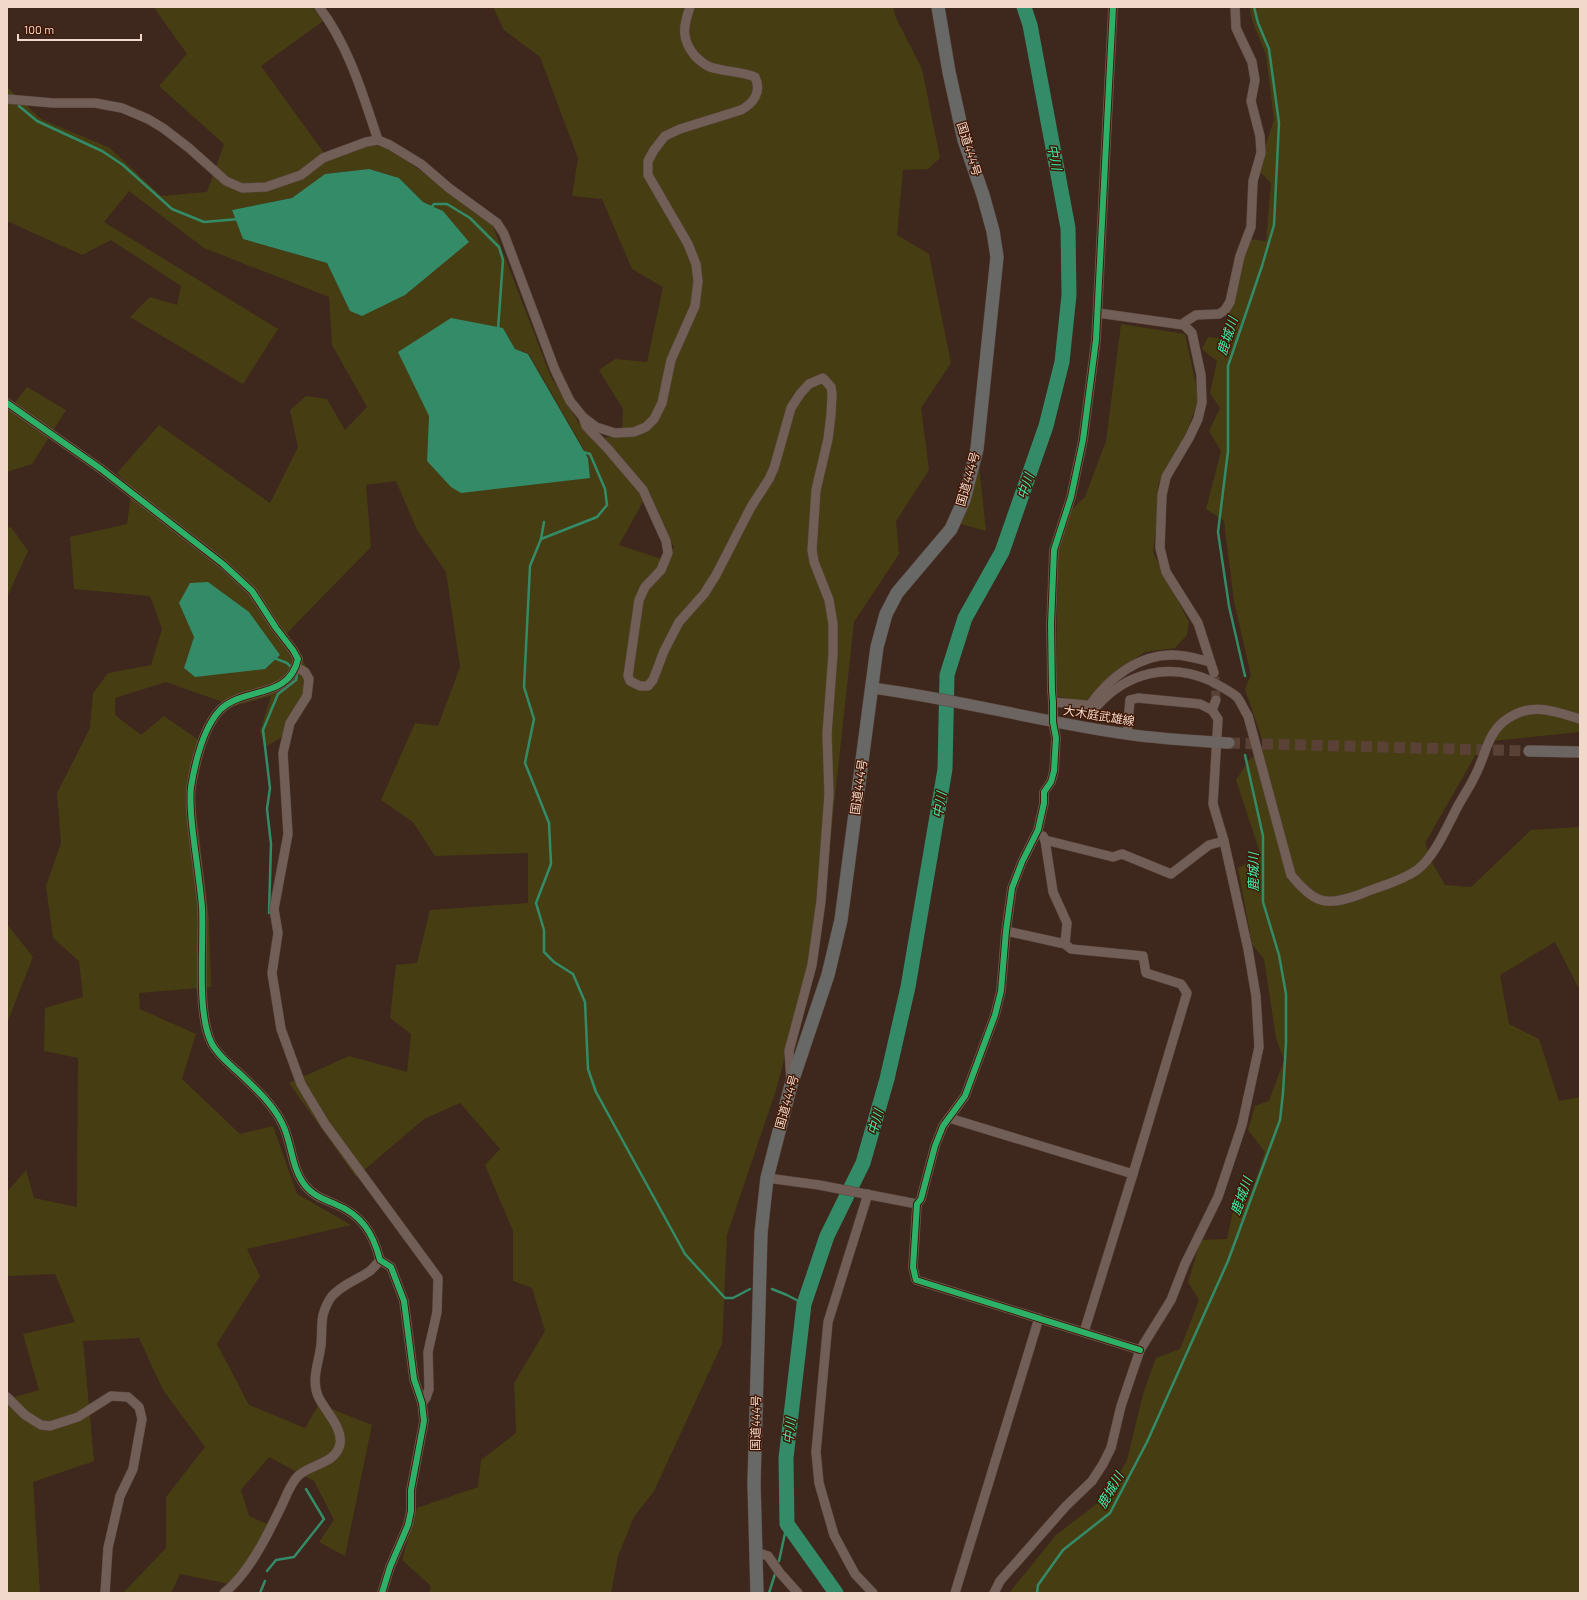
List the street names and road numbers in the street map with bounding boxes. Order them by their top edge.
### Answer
street label: 国道444号 [955,120,985,177]
street label: 国道444号 [953,450,981,507]
street label: 大木庭武雄線 [1062,702,1136,728]
street label: 国道444号 [847,758,869,815]
street label: 国道444号 [772,1073,800,1130]
street label: 国道444号 [748,1395,762,1451]

